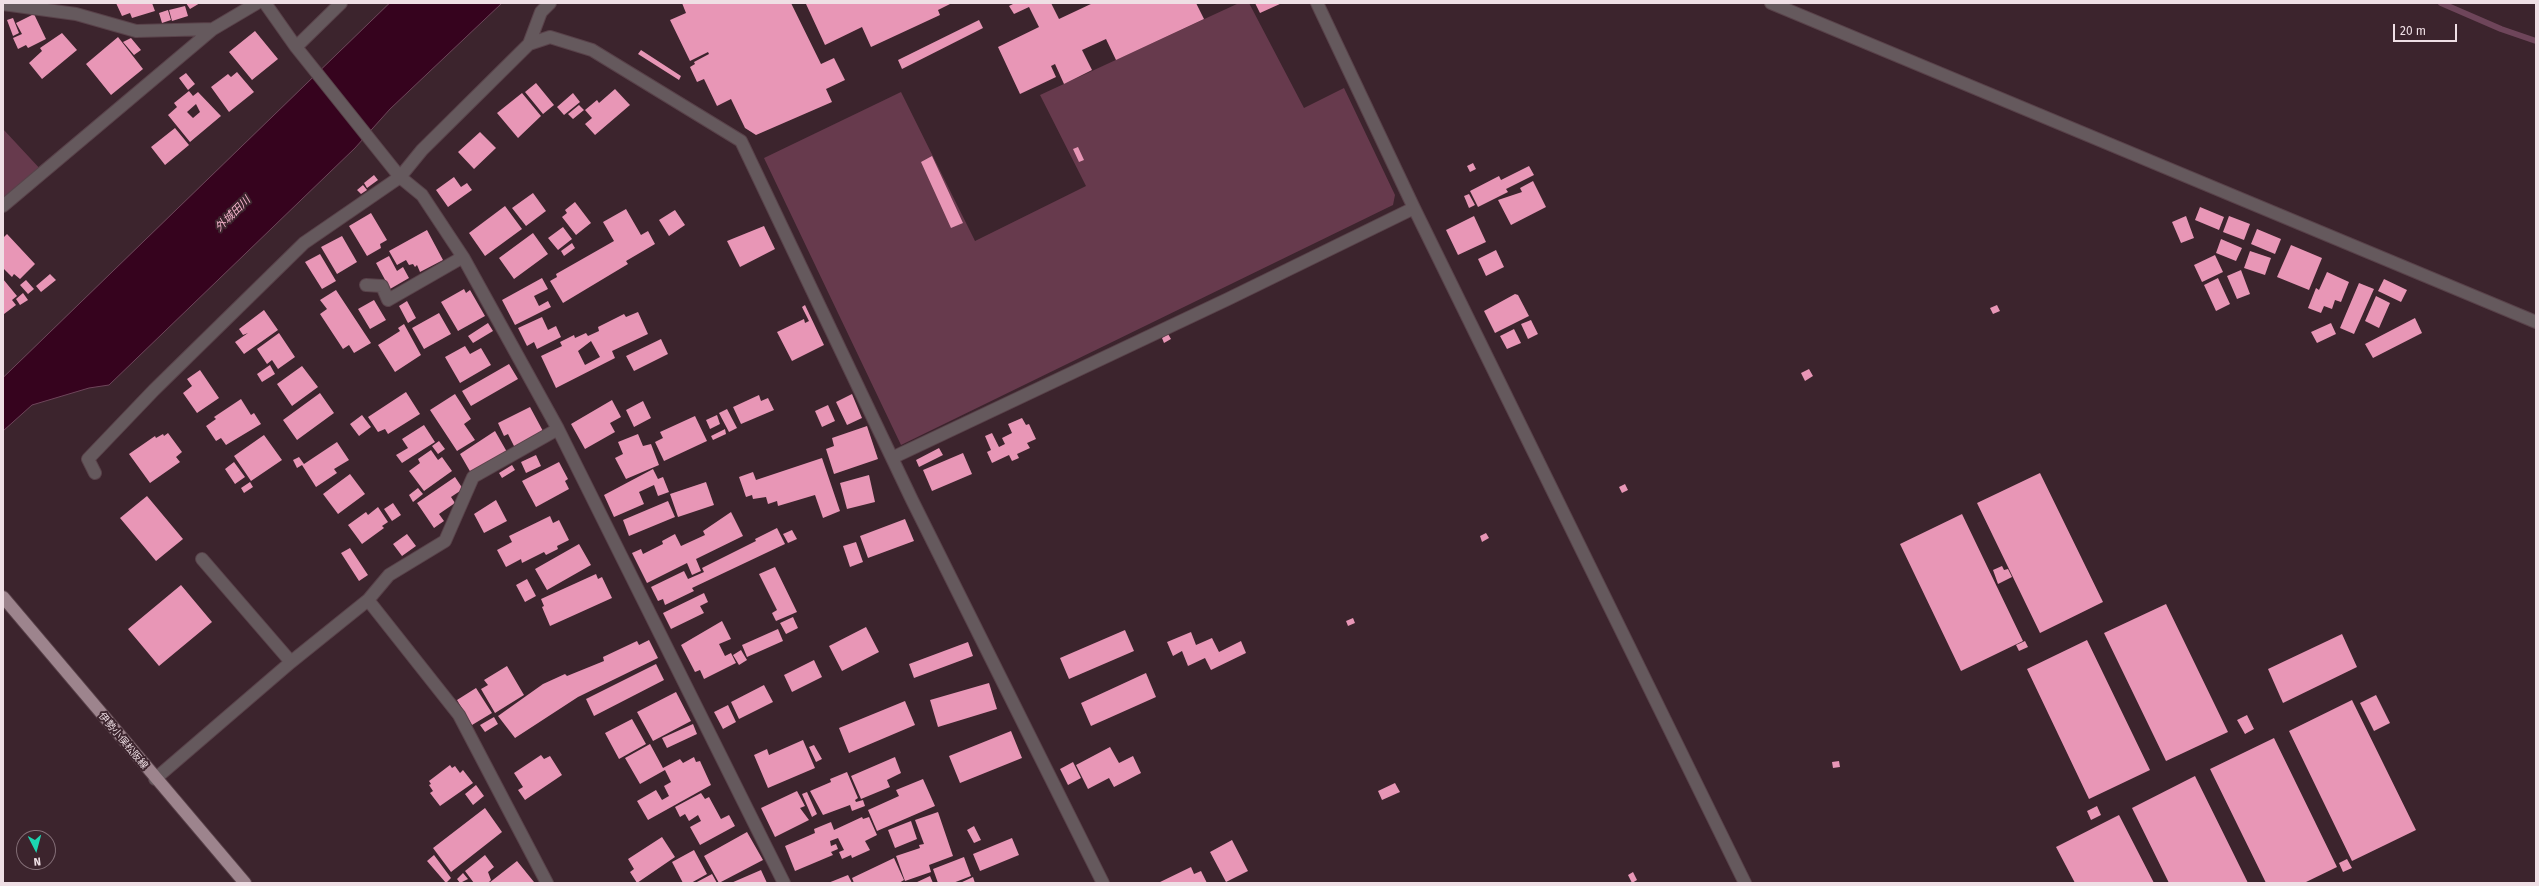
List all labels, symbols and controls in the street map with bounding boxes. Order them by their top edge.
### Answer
scale bar [2395,16,2459,42]
text: 20 m [2400,24,2426,38]
water label: 外城田川 [213,194,253,234]
street label: 伊勢小俣松阪線 [96,710,150,772]
north arrow [16,830,56,870]
text: N [33,855,42,868]

